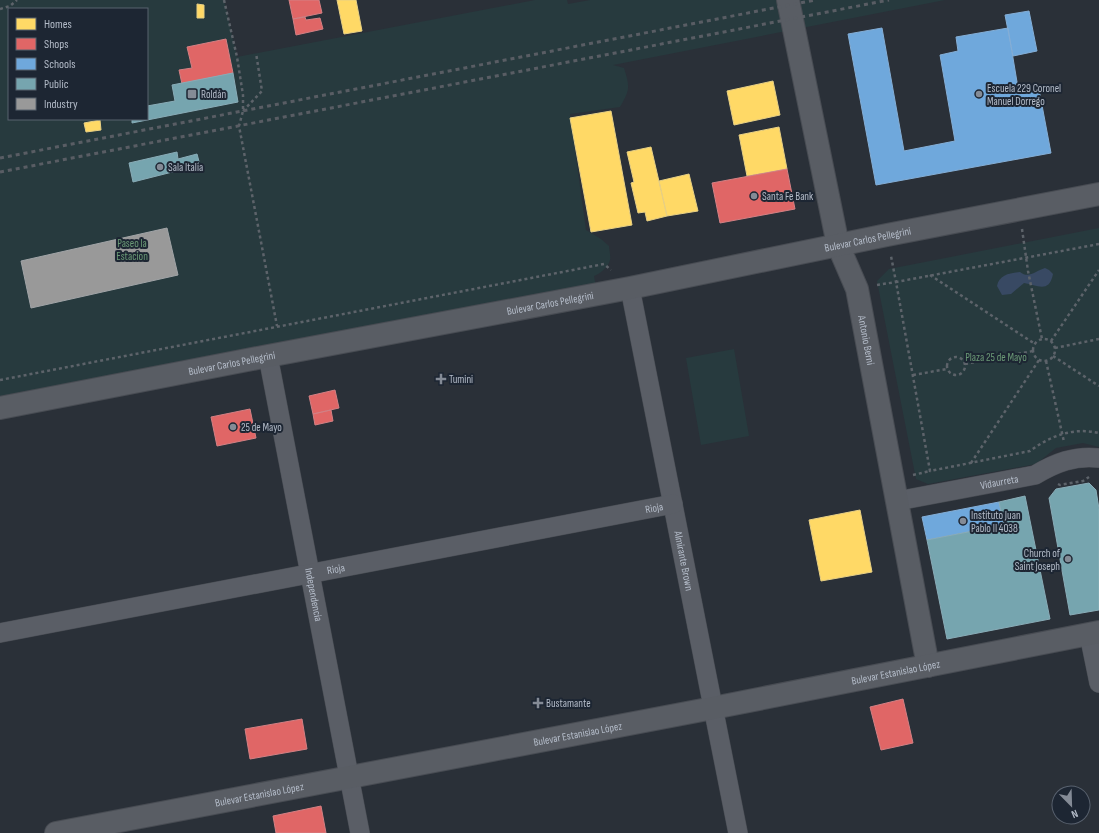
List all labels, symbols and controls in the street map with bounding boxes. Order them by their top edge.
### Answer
legend [8,8,148,120]
text: Homes [44,17,72,32]
text: Shops [44,37,69,52]
text: Schools [44,57,76,72]
text: Public [44,77,69,92]
place label: Escuela 229 Coronel Manuel Dorrego [987,82,1061,108]
marker: Roldán [186,88,198,100]
place label: Roldán [201,88,226,101]
marker: Escuela 229 Coronel Manuel Dorrego [974,89,984,99]
text: Industry [44,97,78,112]
place label: Sala Italia [168,161,203,174]
marker: Sala Italia [155,162,165,172]
place label: Santa Fe Bank [762,190,814,203]
marker: Santa Fe Bank [749,191,759,201]
street label: Bulevar Carlos Pellegrini [823,224,912,254]
park label: Paseo la Estacion [116,237,148,263]
street label: Bulevar Carlos Pellegrini [506,288,595,318]
street label: Antonio Berni [855,313,878,366]
street label: Bulevar Carlos Pellegrini [187,348,276,378]
park label: Plaza 25 de Mayo [965,351,1027,364]
place label: Tumini [449,373,473,386]
marker: Tumini [436,374,446,384]
place label: 25 de Mayo [241,421,282,434]
marker: 25 de Mayo [228,422,238,432]
street label: Vidaurreta [979,472,1019,492]
street label: Rioja [644,500,664,516]
place label: Instituto Juan Pablo II 4038 [971,509,1021,535]
marker: Instituto Juan Pablo II 4038 [958,516,968,526]
street label: Almirante Brown [672,529,696,592]
place label: Church of Saint Joseph [1015,547,1061,573]
marker: Church of Saint Joseph [1063,554,1073,564]
street label: Rioja [326,561,346,577]
street label: Independencia [303,567,326,622]
street label: Bulevar Estanislao López [850,657,941,687]
place label: Bustamante [546,697,591,710]
marker: Bustamante [533,698,543,708]
street label: Bulevar Estanislao López [532,719,623,749]
street label: Bulevar Estanislao López [214,779,305,809]
north arrow [1051,785,1091,825]
text: N [1069,807,1080,821]

